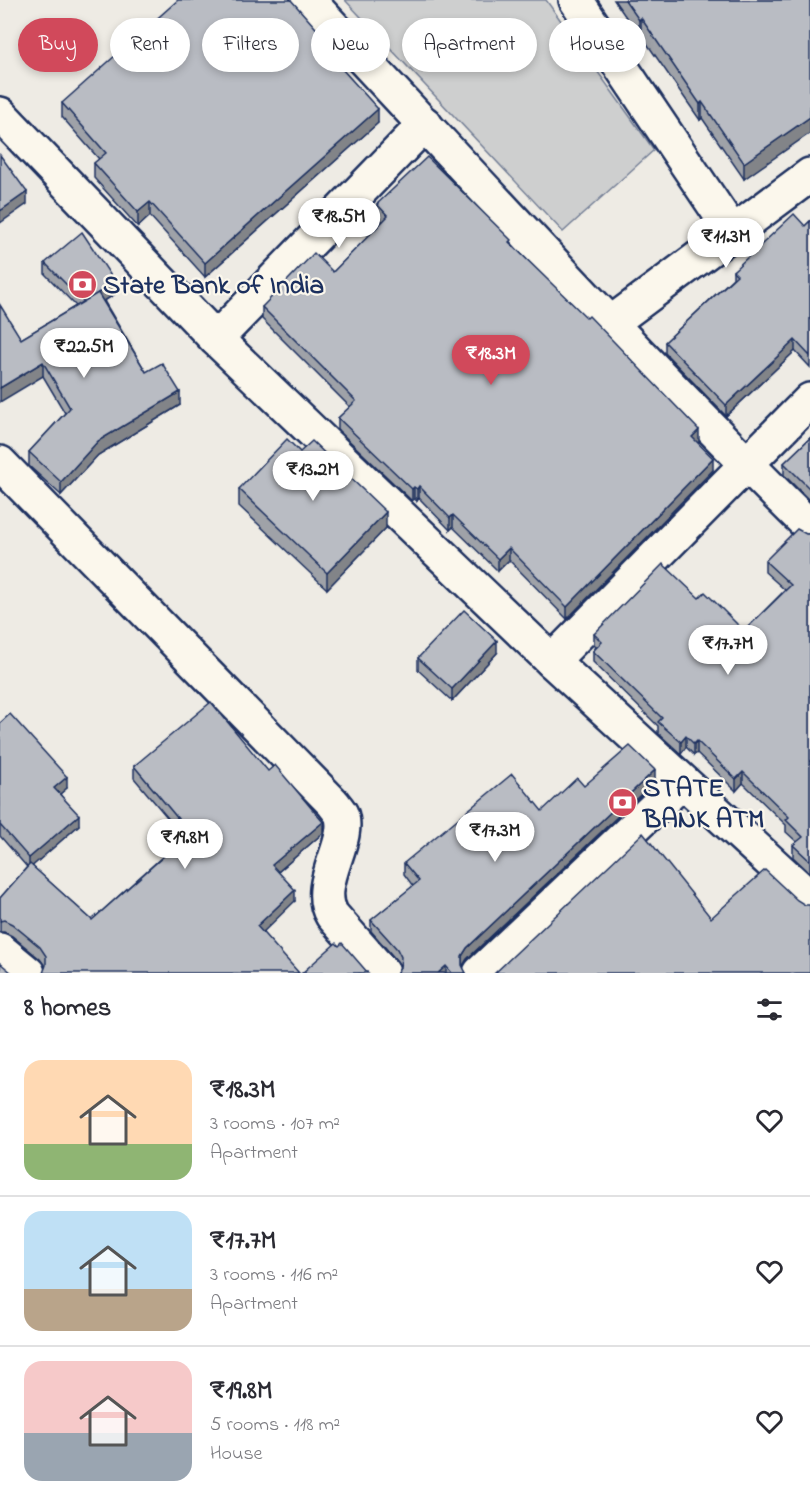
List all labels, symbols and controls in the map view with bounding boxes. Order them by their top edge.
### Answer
chip: Buy [18,18,98,72]
chip: Rent [110,18,190,72]
chip: Filters [202,18,299,72]
chip: New [311,18,390,72]
chip: Apartment [402,18,537,72]
chip: House [549,18,646,72]
pin: ₹18.5M [290,198,388,249]
text: ₹18.5M [312,203,366,232]
pin: ₹11.3M [677,218,775,269]
text: ₹11.3M [701,223,751,252]
place label: State Bank of India [103,267,324,306]
bank icon: State Bank of India [66,268,98,300]
pin: ₹22.5M [35,328,133,379]
text: ₹22.5M [54,333,114,362]
pin: ₹18.3M [442,335,540,386]
text: ₹18.3M [466,340,516,369]
pin: ₹13.2M [264,451,362,502]
text: ₹13.2M [287,456,339,485]
pin: ₹17.7M [679,625,777,676]
text: ₹17.7M [702,630,754,659]
place label: STATE BANK ATM [641,770,764,840]
bank icon: STATE BANK ATM [606,787,638,819]
pin: ₹17.3M [446,812,544,863]
text: ₹17.3M [469,817,521,846]
pin: ₹19.8M [136,819,234,870]
text: ₹19.8M [161,824,209,853]
text: 8 homes [24,990,111,1028]
icon: filters [753,993,786,1026]
text: ₹18.3M [210,1072,275,1110]
icon: home [72,1084,144,1156]
icon: heart [753,1104,786,1137]
text: 3 rooms · 107 m² [210,1110,340,1139]
text: Apartment [210,1139,298,1168]
text: ₹17.7M [210,1223,276,1261]
icon: home [72,1235,144,1307]
icon: heart [753,1255,786,1288]
text: 3 rooms · 116 m² [210,1261,338,1290]
text: Apartment [210,1290,298,1319]
text: ₹19.8M [210,1373,273,1411]
icon: home [72,1385,144,1457]
icon: heart [753,1405,786,1438]
text: 5 rooms · 118 m² [210,1411,340,1440]
text: House [210,1440,263,1469]

